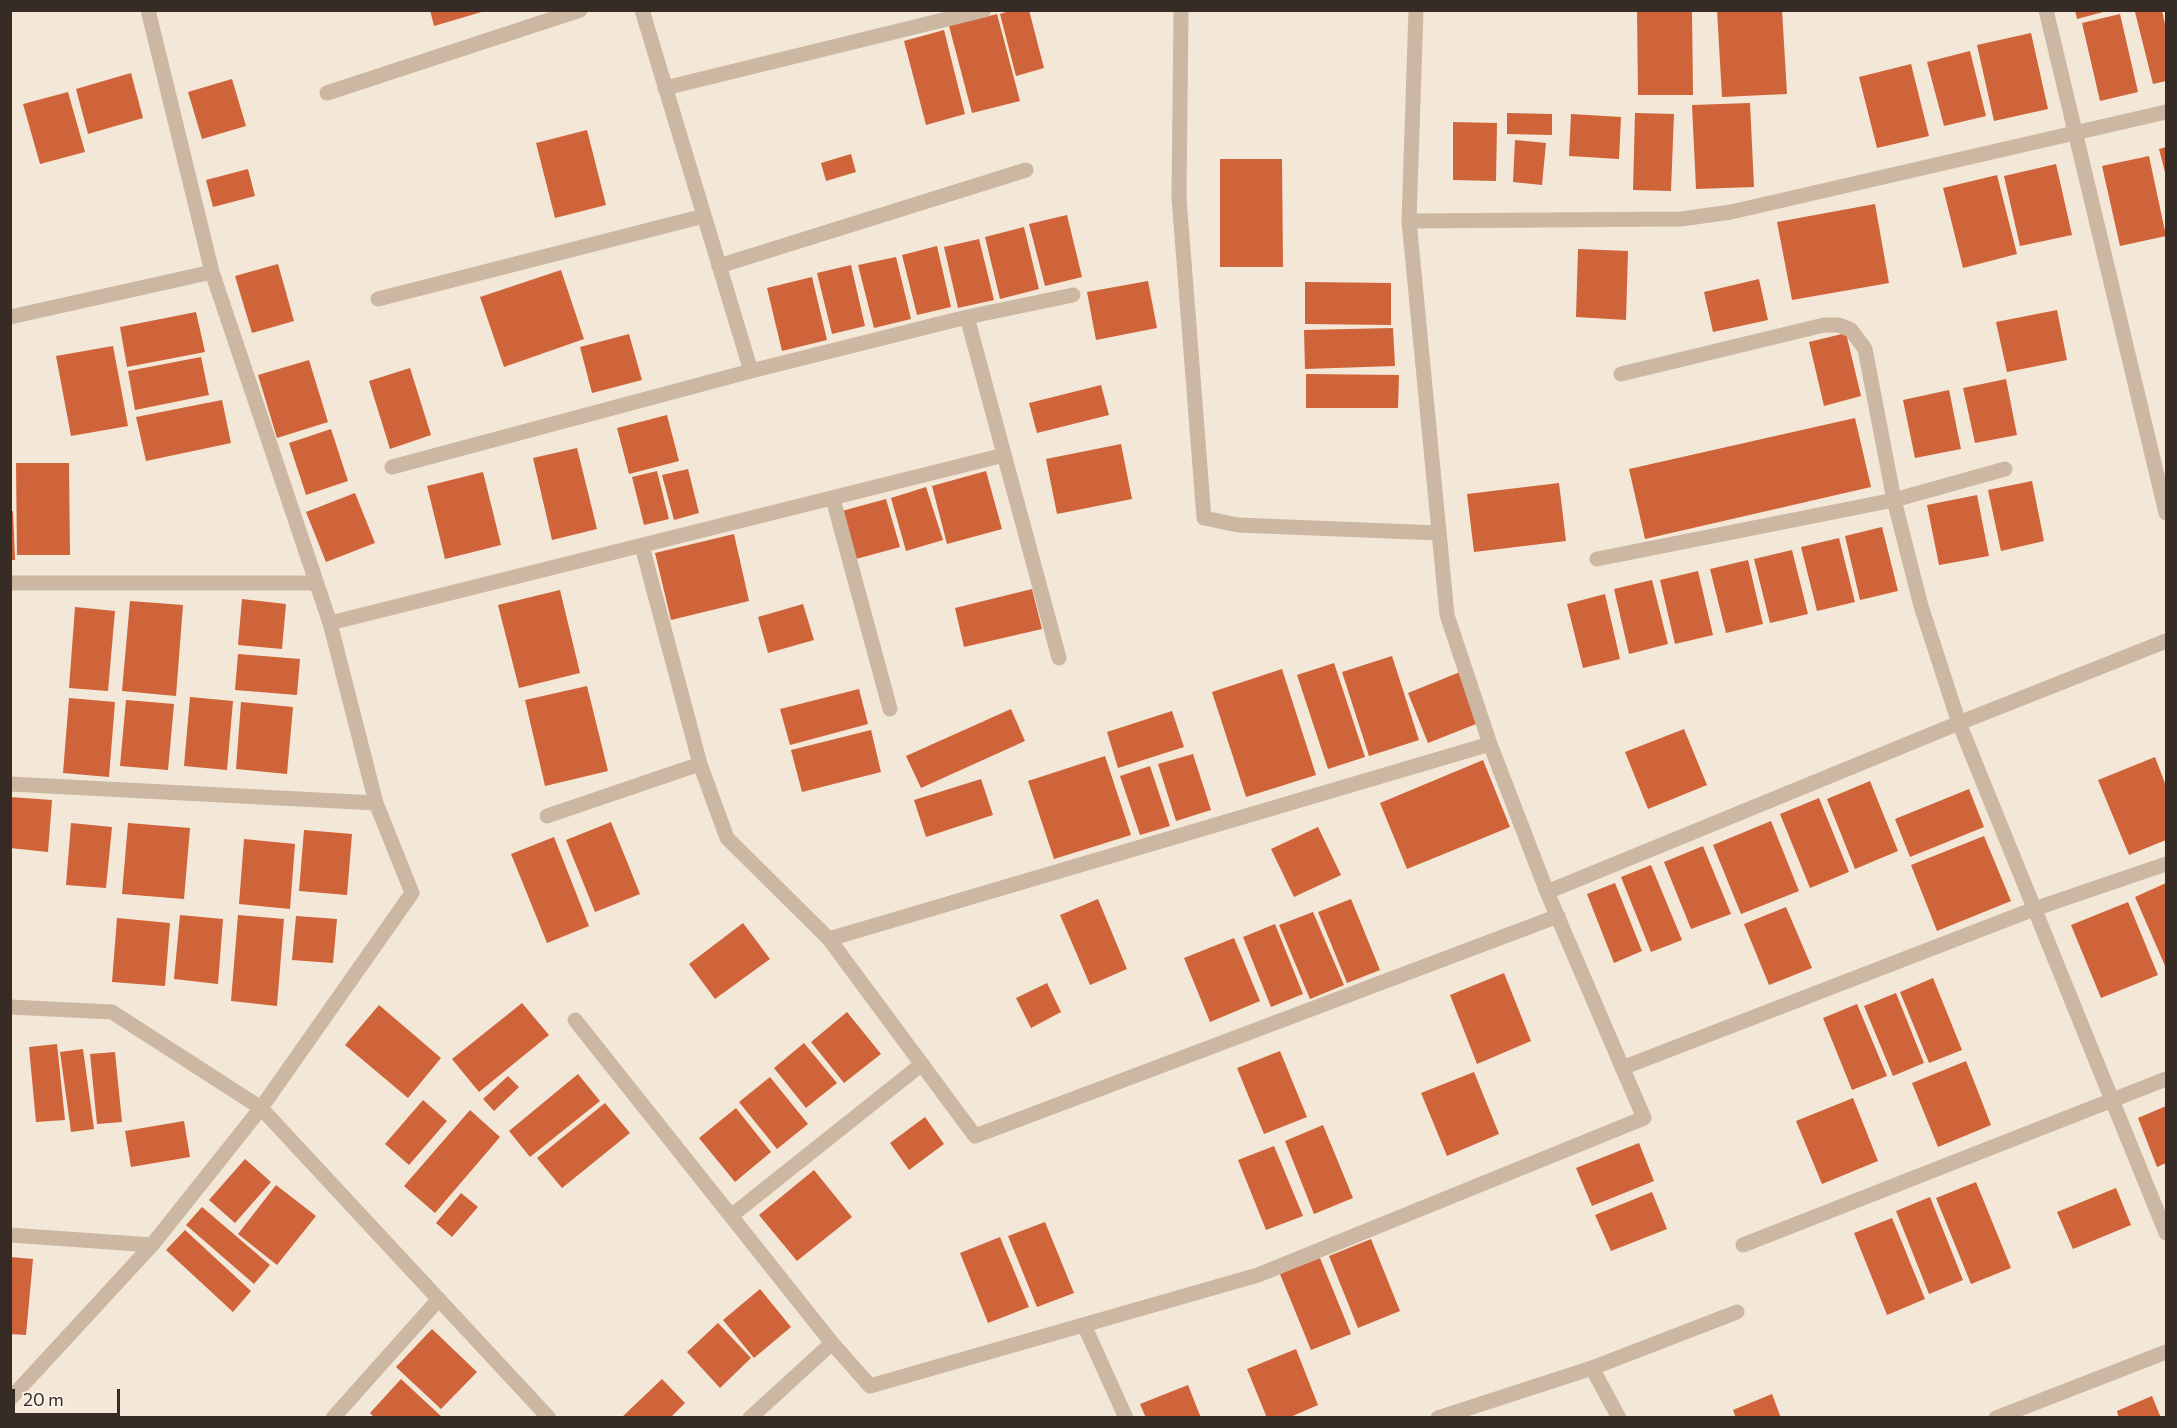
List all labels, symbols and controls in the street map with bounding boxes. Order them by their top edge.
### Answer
scale bar [15,1377,123,1415]
text: 20 m [23,1388,64,1410]

